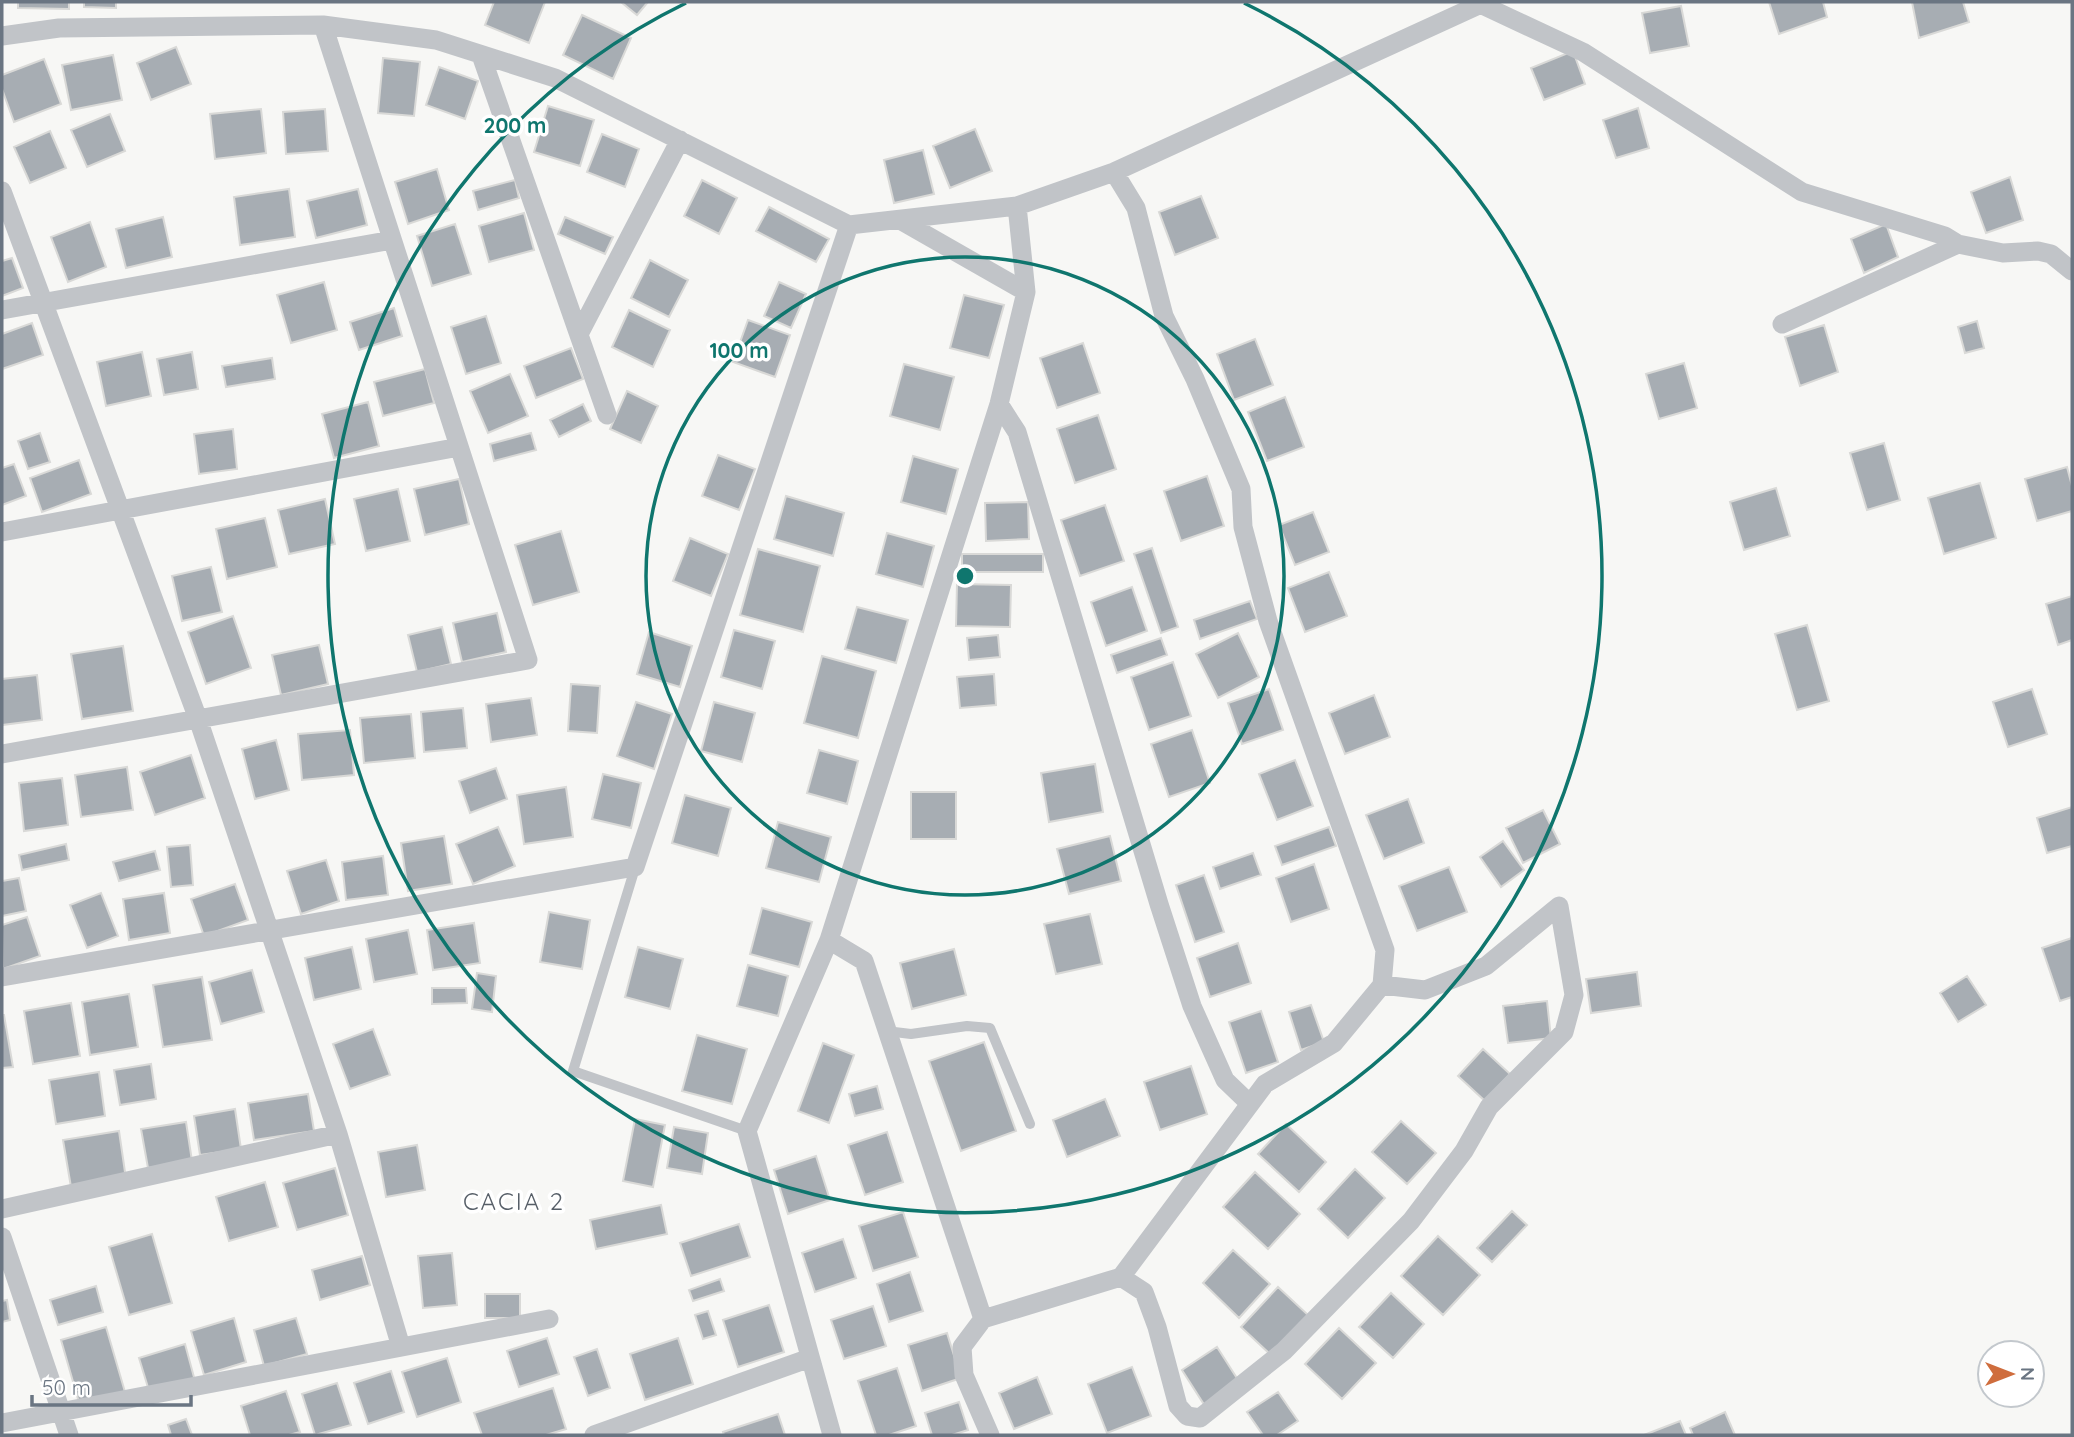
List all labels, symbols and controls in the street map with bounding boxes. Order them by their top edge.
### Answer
text: 200 m [484,112,546,138]
text: 100 m [709,337,769,363]
centre of rings [953,564,977,588]
district label: CACIA 2 [463,1186,565,1216]
north arrow [1976,1339,2046,1409]
scale bar [32,1364,191,1408]
text: N [2016,1367,2040,1381]
text: 50 m [42,1374,91,1400]

